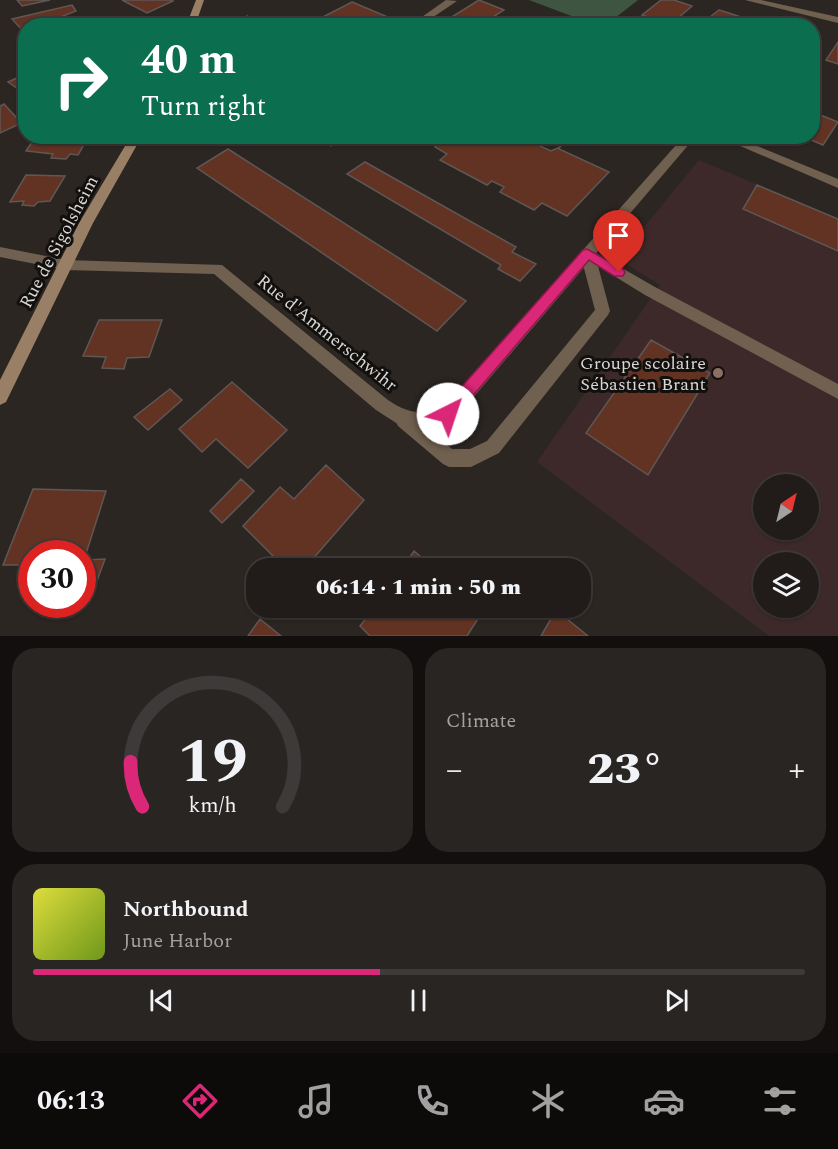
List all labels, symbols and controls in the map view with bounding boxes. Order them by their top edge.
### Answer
text: 40 m [141,29,236,92]
icon: right [42,42,120,120]
text: Turn right [141,86,266,128]
street label: Rue de Sigolsheim [13,171,105,313]
pin [593,210,644,272]
icon: arrive [602,219,635,252]
street label: Rue d'Ammerschwihr [251,268,403,398]
place label: Groupe scolaire Sébastien Brant [580,350,706,398]
marker: Groupe scolaire Sébastien Brant [711,366,725,380]
position arrow [416,382,480,446]
north arrow [753,474,819,540]
map controls [753,474,819,618]
speed limit sign: 30 [18,540,96,618]
button: layers [753,552,819,618]
text: 06:14 · 1 min · 50 m [316,571,521,604]
text: Climate [446,706,516,736]
text: 19 [177,715,248,810]
text: 23° [587,735,664,804]
text: − [446,745,463,795]
text: + [788,745,805,795]
text: km/h [188,789,237,822]
text: Northbound [123,893,249,926]
text: June Harbor [123,926,232,956]
icon: previous [145,984,178,1017]
icon: pause [402,984,435,1017]
icon: next [660,984,693,1017]
text: 06:13 [37,1080,105,1122]
icon: directions [179,1080,221,1122]
icon: music [295,1080,337,1122]
icon: phone [411,1080,453,1122]
icon: climate [527,1080,569,1122]
icon: car [643,1080,685,1122]
icon: filters [759,1080,801,1122]

